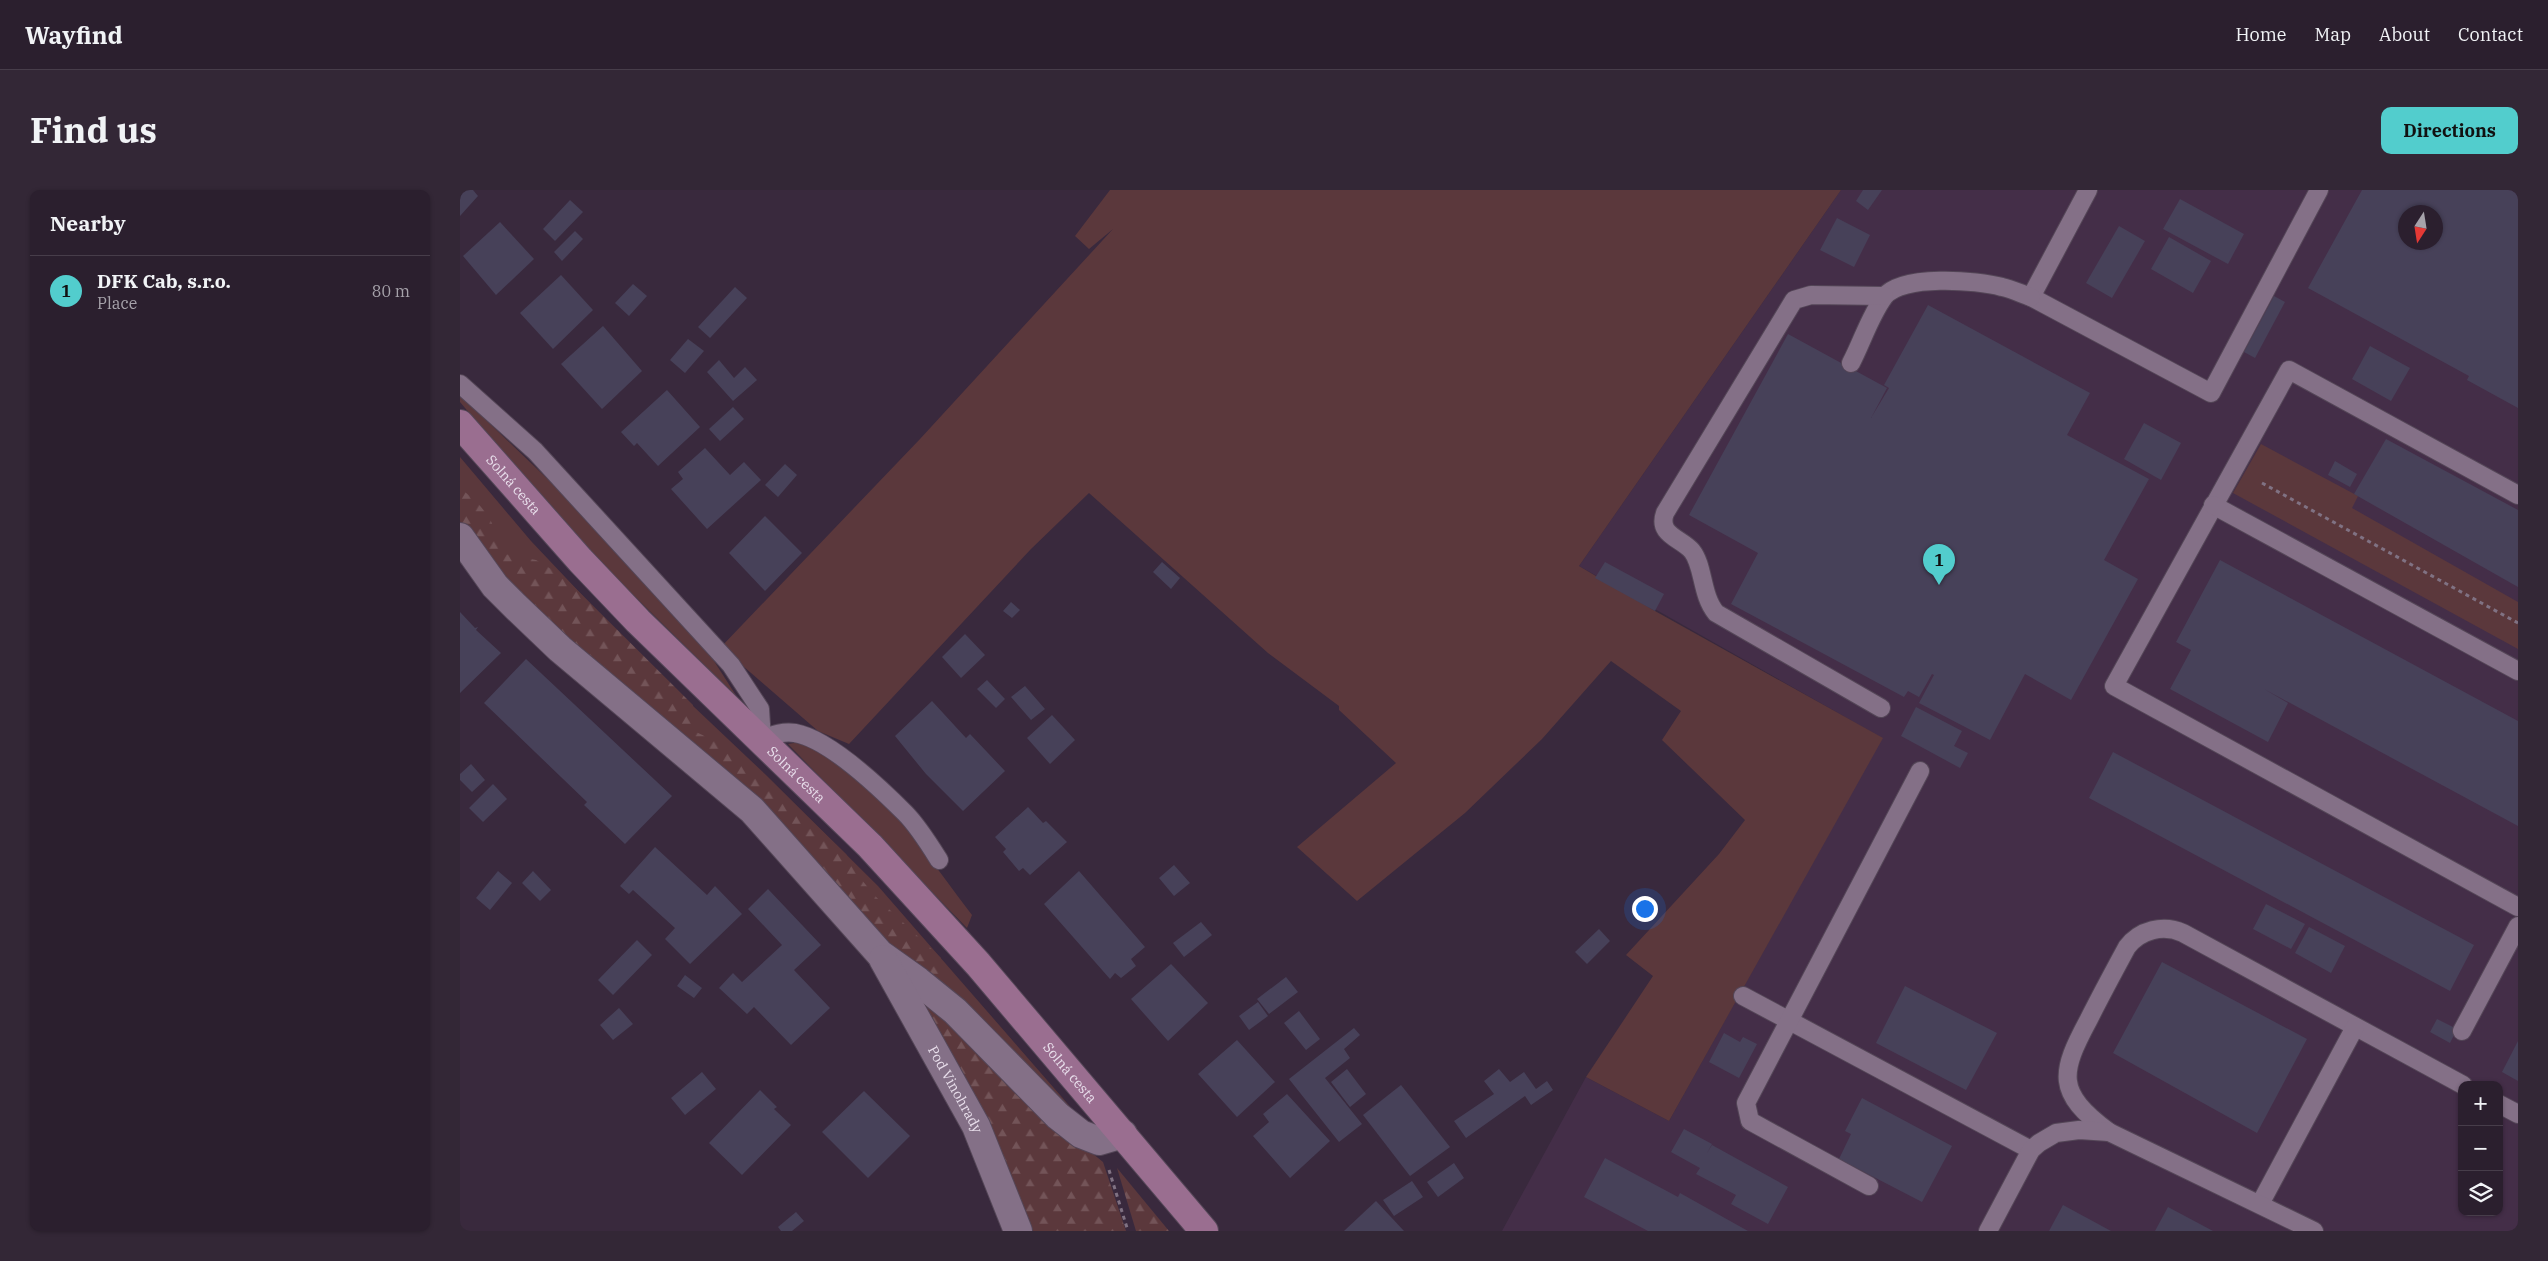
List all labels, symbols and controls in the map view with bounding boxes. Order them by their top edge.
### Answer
text: Wayfind [25,19,123,51]
text: Home [2235,23,2287,46]
text: Map [2315,23,2351,46]
text: About [2379,23,2430,46]
text: Contact [2458,23,2523,46]
text: Find us [30,107,157,153]
button: Directions [2381,107,2518,154]
north arrow [2398,205,2443,250]
text: Nearby [50,209,126,237]
text: DFK Cab, s.r.o. [97,269,231,293]
text: 1 [61,281,71,301]
text: 80 m [372,281,410,301]
text: Place [97,293,137,313]
street label: Solná cesta [482,451,545,519]
pin: 1 [1923,544,1955,585]
street label: Solná cesta [763,742,829,807]
your location [1632,896,1658,922]
street label: Solná cesta [1039,1039,1101,1107]
street label: Pod Vinohrady [924,1042,987,1136]
map controls [2458,1081,2503,1216]
button: + [2458,1081,2503,1126]
button: − [2458,1126,2503,1171]
button: layers [2458,1171,2503,1216]

